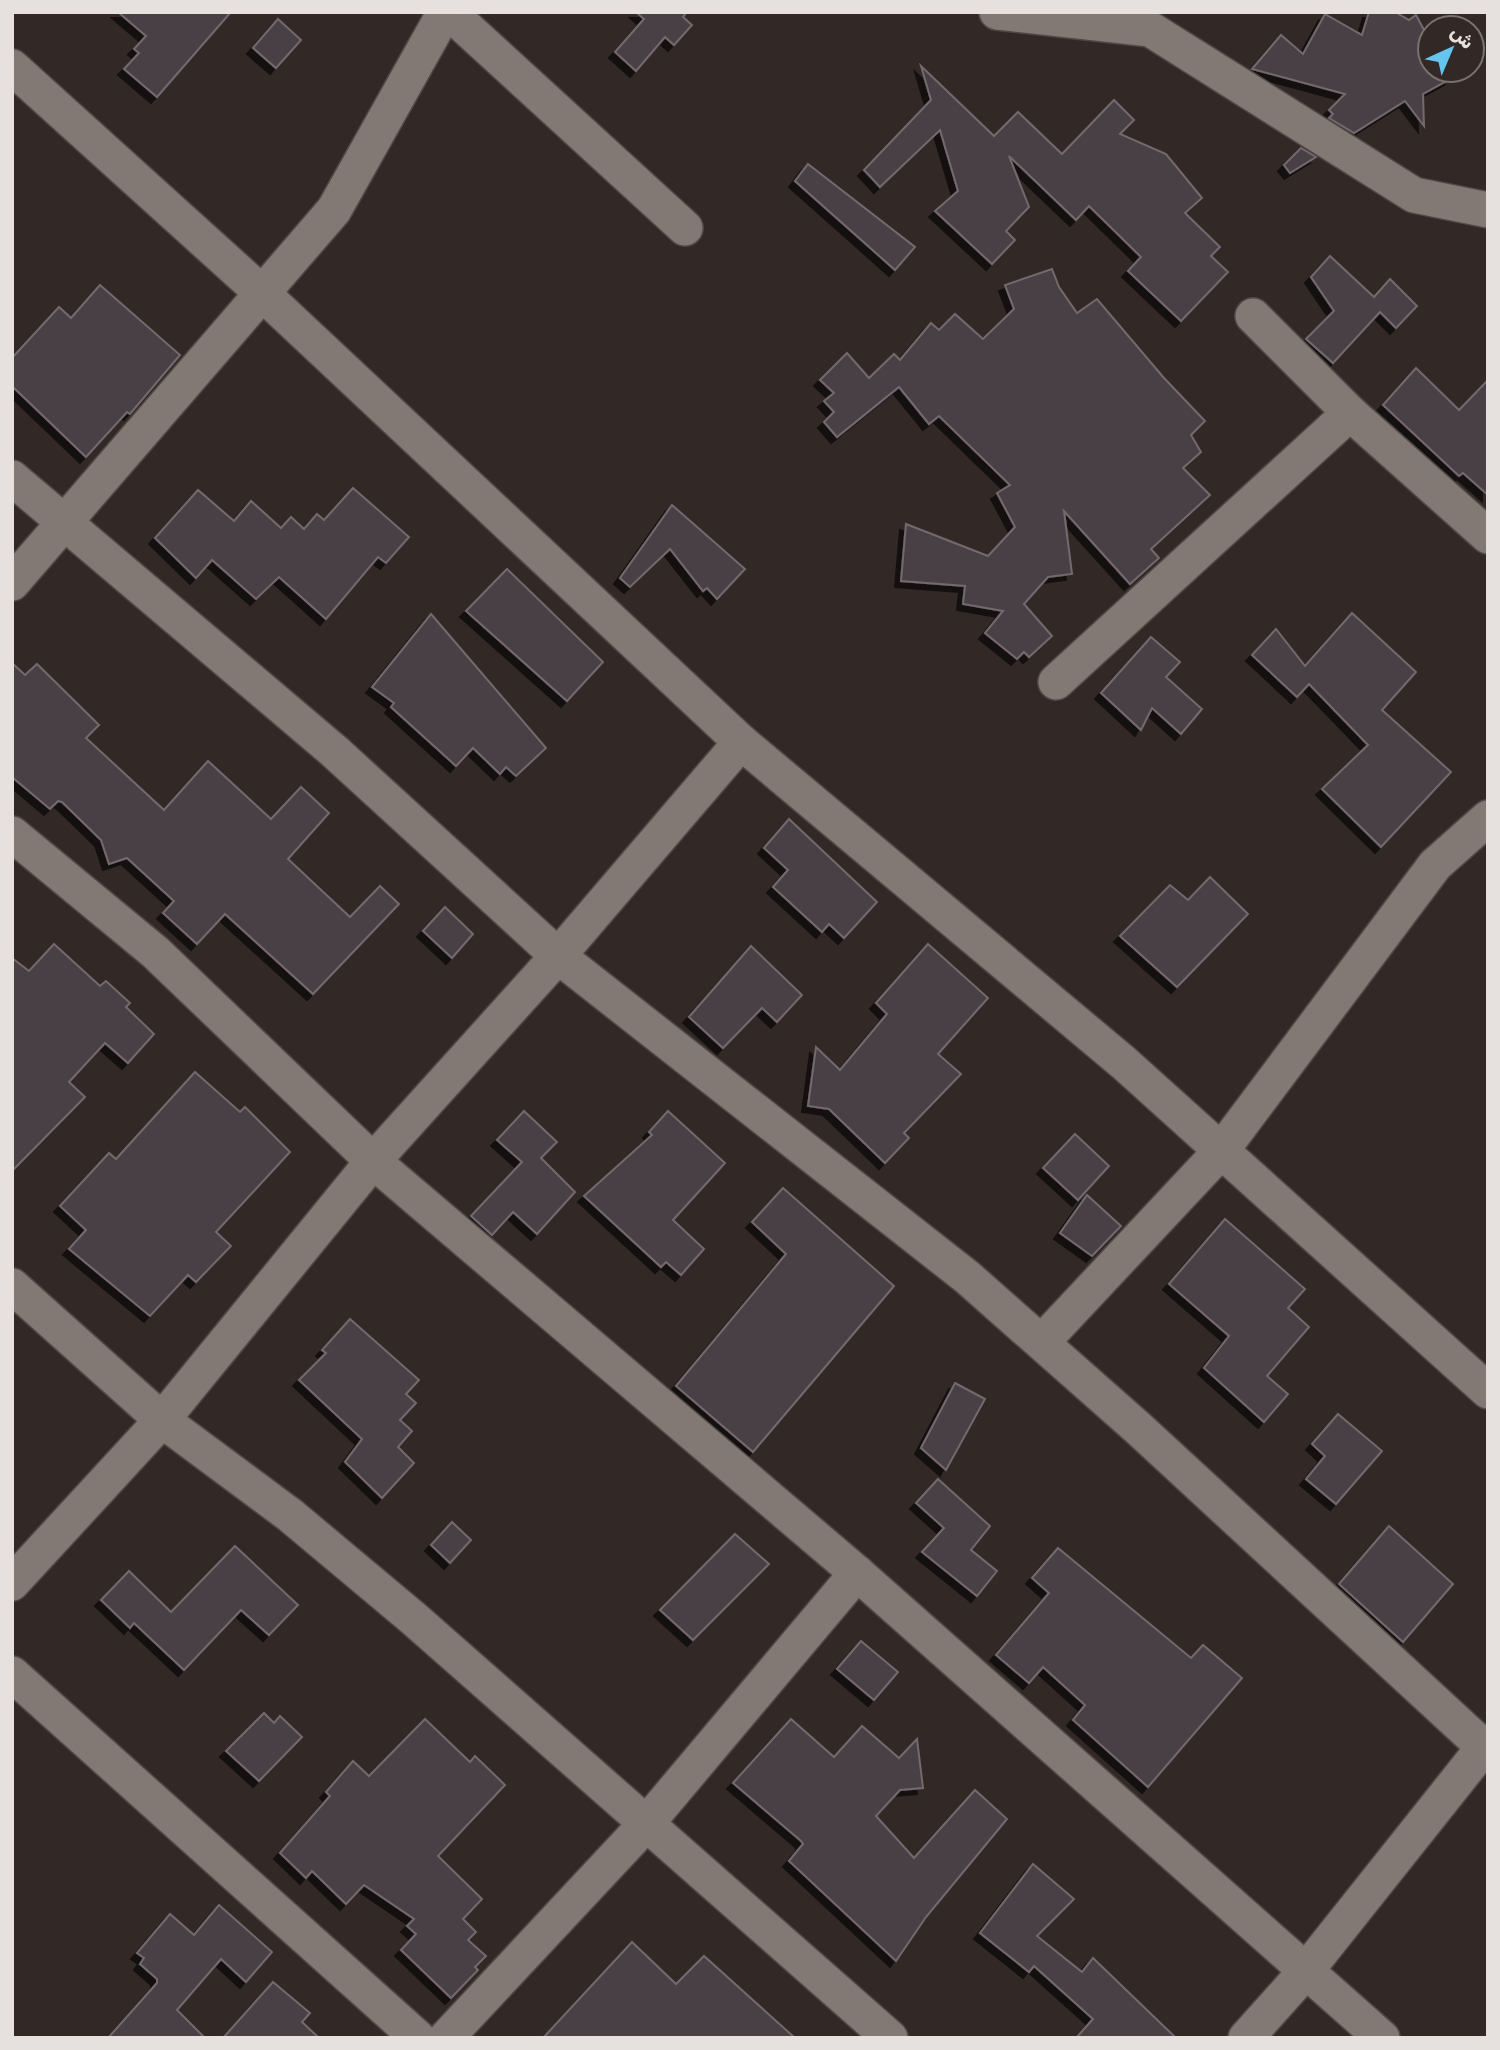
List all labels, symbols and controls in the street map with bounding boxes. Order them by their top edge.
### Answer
north arrow [1416,14,1486,84]
text: ش [1446,20,1479,54]

